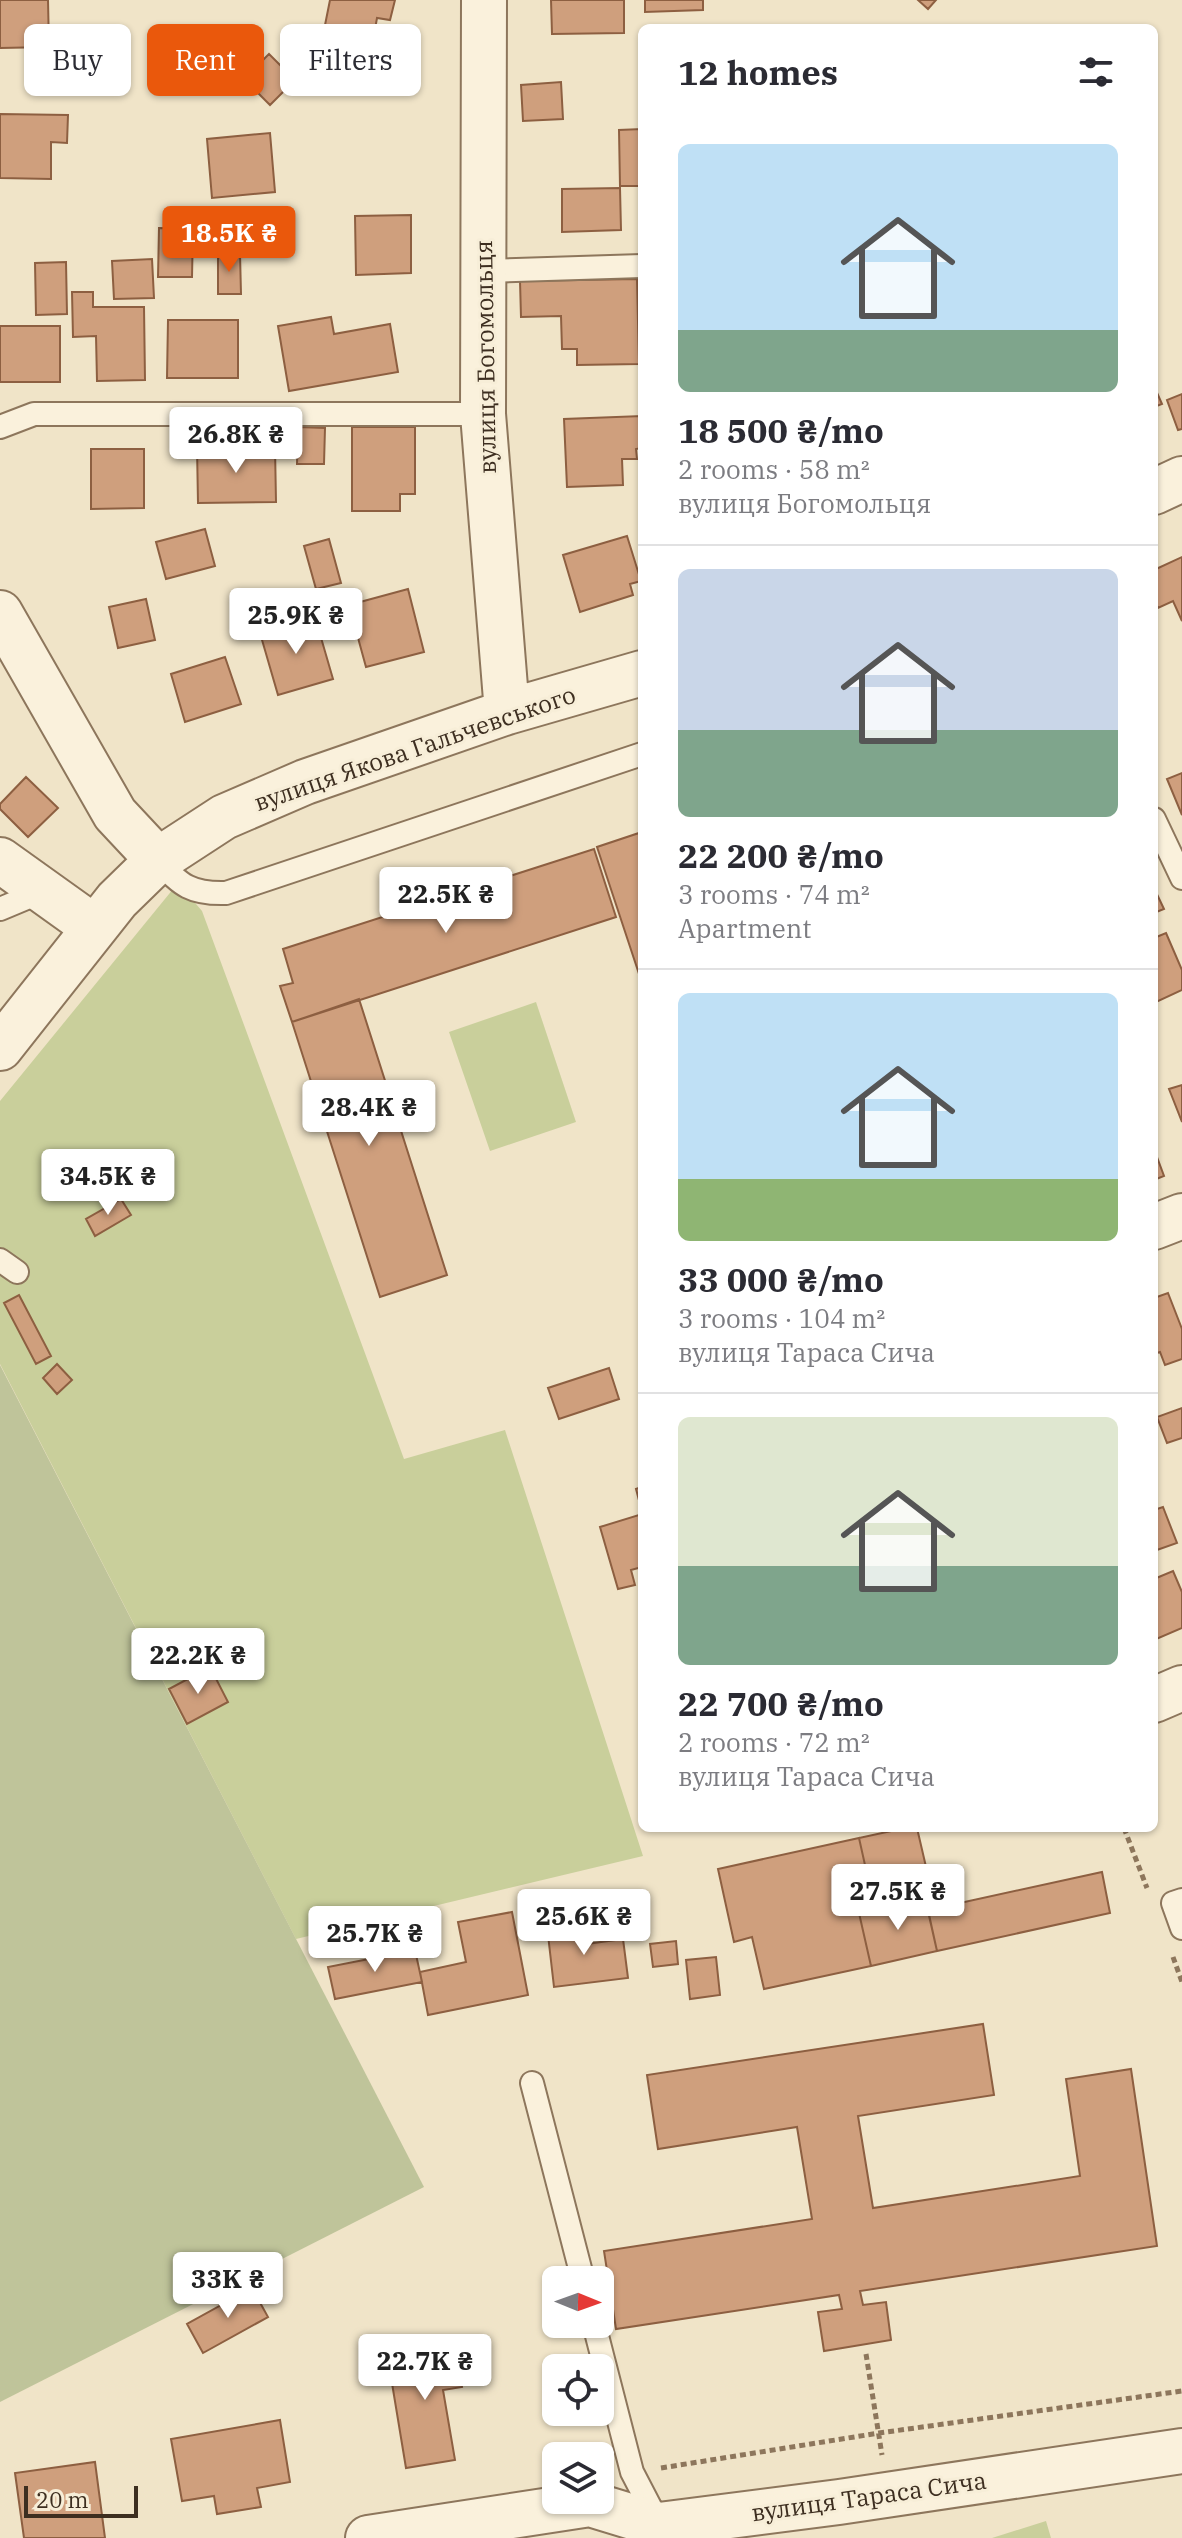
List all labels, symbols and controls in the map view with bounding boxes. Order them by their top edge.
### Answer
chip: Buy [24,24,131,96]
chip: Rent [147,24,264,96]
chip: Filters [280,24,421,96]
text: 12 homes [678,50,838,94]
icon: filters [1074,50,1118,94]
icon: home [826,196,970,340]
pin: 18.5K ₴ [155,206,303,274]
text: 18.5K ₴ [180,215,278,249]
street label: вулиця Богомольця [467,240,503,474]
pin: 26.8K ₴ [162,407,310,475]
text: 18 500 ₴/mo [678,408,884,452]
text: 26.8K ₴ [187,416,285,450]
text: 2 rooms · 58 m² [678,452,870,486]
text: вулиця Богомольця [678,486,931,520]
pin: 25.9K ₴ [222,588,370,656]
text: 25.9K ₴ [247,597,345,631]
icon: home [826,621,970,765]
street label: вулиця Якова Гальчевського [250,678,580,818]
text: 22 200 ₴/mo [678,833,884,877]
pin: 22.5K ₴ [372,867,520,935]
text: 22.5K ₴ [397,876,495,910]
text: 3 rooms · 74 m² [678,877,870,911]
text: Apartment [678,911,811,945]
icon: home [826,1045,970,1189]
pin: 28.4K ₴ [295,1080,443,1148]
text: 28.4K ₴ [320,1089,418,1123]
pin: 34.5K ₴ [34,1149,182,1217]
text: 34.5K ₴ [59,1158,157,1192]
text: 33 000 ₴/mo [678,1257,884,1301]
text: 3 rooms · 104 m² [678,1301,885,1335]
text: вулиця Тараса Сича [678,1335,935,1369]
icon: home [826,1469,970,1613]
pin: 22.2K ₴ [124,1628,272,1696]
text: 22.2K ₴ [149,1637,247,1671]
text: 22 700 ₴/mo [678,1681,884,1725]
text: 2 rooms · 72 m² [678,1725,870,1759]
text: вулиця Тараса Сича [678,1759,935,1793]
pin: 27.5K ₴ [824,1864,972,1932]
text: 27.5K ₴ [849,1873,947,1907]
pin: 25.6K ₴ [510,1889,658,1957]
text: 25.6K ₴ [535,1898,633,1932]
pin: 25.7K ₴ [301,1906,449,1974]
text: 25.7K ₴ [326,1915,424,1949]
pin: 33K ₴ [172,2252,284,2320]
text: 33K ₴ [191,2261,265,2295]
north arrow [542,2266,614,2338]
map controls [542,2266,614,2514]
pin: 22.7K ₴ [351,2334,499,2402]
text: 22.7K ₴ [376,2343,474,2377]
button: locate [542,2354,614,2426]
button: layers [542,2442,614,2514]
street label: вулиця Тараса Сича [749,2464,989,2528]
scale bar [24,2482,138,2518]
text: 20 m [36,2485,88,2514]

